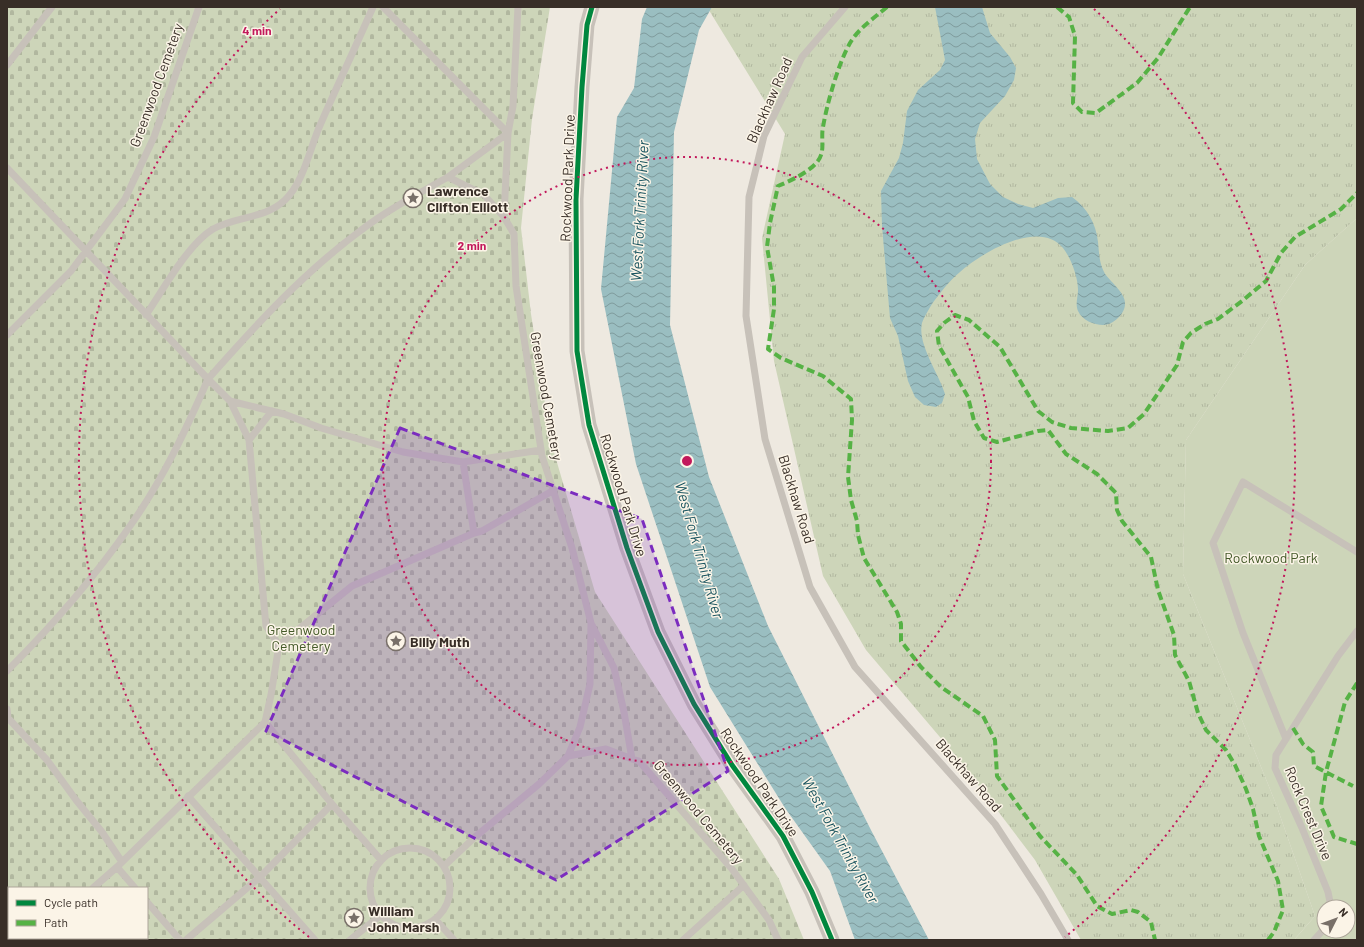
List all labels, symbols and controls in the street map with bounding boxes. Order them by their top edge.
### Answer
street label: Greenwood Cemetery [126,20,187,149]
text: 4 min [242,23,272,37]
street label: Blackhaw Road [743,55,795,145]
street label: Rockwood Park Drive [556,114,578,242]
water label: West Fork Trinity River [626,139,652,282]
place label: Lawrence Clifton Elliott [427,182,508,215]
place icon: Lawrence Clifton Elliott [402,187,424,209]
text: 2 min [458,238,486,252]
street label: Greenwood Cemetery [527,330,567,462]
street label: Rockwood Park Drive [597,432,651,558]
street label: Blackhaw Road [775,453,819,545]
centre of rings [680,454,694,468]
water label: West Fork Trinity River [672,480,728,621]
park label: Rockwood Park [1224,549,1318,566]
park label: Greenwood Cemetery [267,621,335,654]
place icon: Billy Muth [385,630,407,652]
place label: Billy Muth [410,633,470,650]
street label: Rockwood Park Drive [717,724,803,840]
street label: Blackhaw Road [932,735,1006,815]
street label: Greenwood Cemetery [651,757,748,868]
street label: Rock Crest Drive [1282,764,1336,862]
water label: West Fork Trinity River [799,774,883,907]
legend [8,887,148,939]
text: Cycle path [44,895,98,909]
north arrow [1316,899,1356,939]
place label: William John Marsh [368,902,439,935]
text: N [1337,905,1351,919]
place icon: William John Marsh [343,907,365,929]
text: Path [44,915,68,929]

